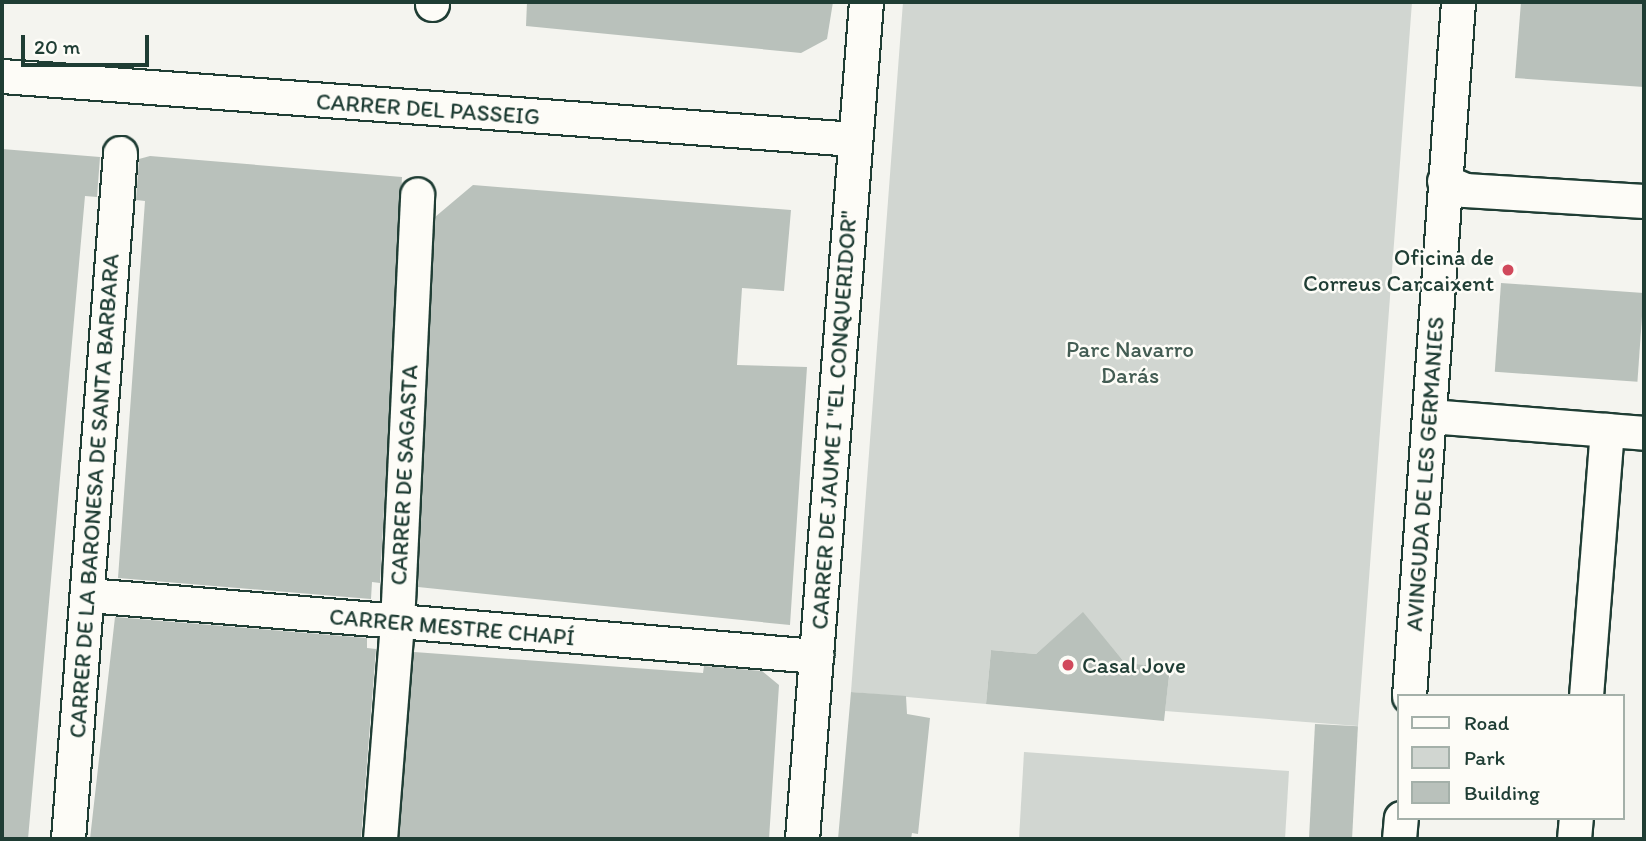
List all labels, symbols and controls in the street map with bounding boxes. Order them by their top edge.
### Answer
scale bar [24,21,152,65]
text: 20 m [34,34,80,59]
street label: CARRER DEL PASSEIG [315,87,541,131]
street label: CARRER DE JAUME I "EL CONQUERIDOR" [806,210,862,630]
place label: Oficina de Correus Carcaixent [1303,243,1494,297]
street label: CARRER DE LA BARONESA DE SANTA BARBARA [63,252,125,740]
marker: Oficina de Correus Carcaixent [1500,262,1516,278]
street label: AVINGUDA DE LES GERMANIES [1400,316,1450,632]
park label: Parc Navarro Darás [1066,335,1194,389]
street label: CARRER DE SAGASTA [384,364,424,586]
street label: CARRER MESTRE CHAPÍ [328,603,576,651]
place label: Casal Jove [1082,651,1186,679]
marker: Casal Jove [1060,657,1076,673]
legend [1398,694,1625,820]
text: Road [1464,710,1509,735]
text: Park [1464,745,1505,770]
text: Building [1464,780,1540,805]

